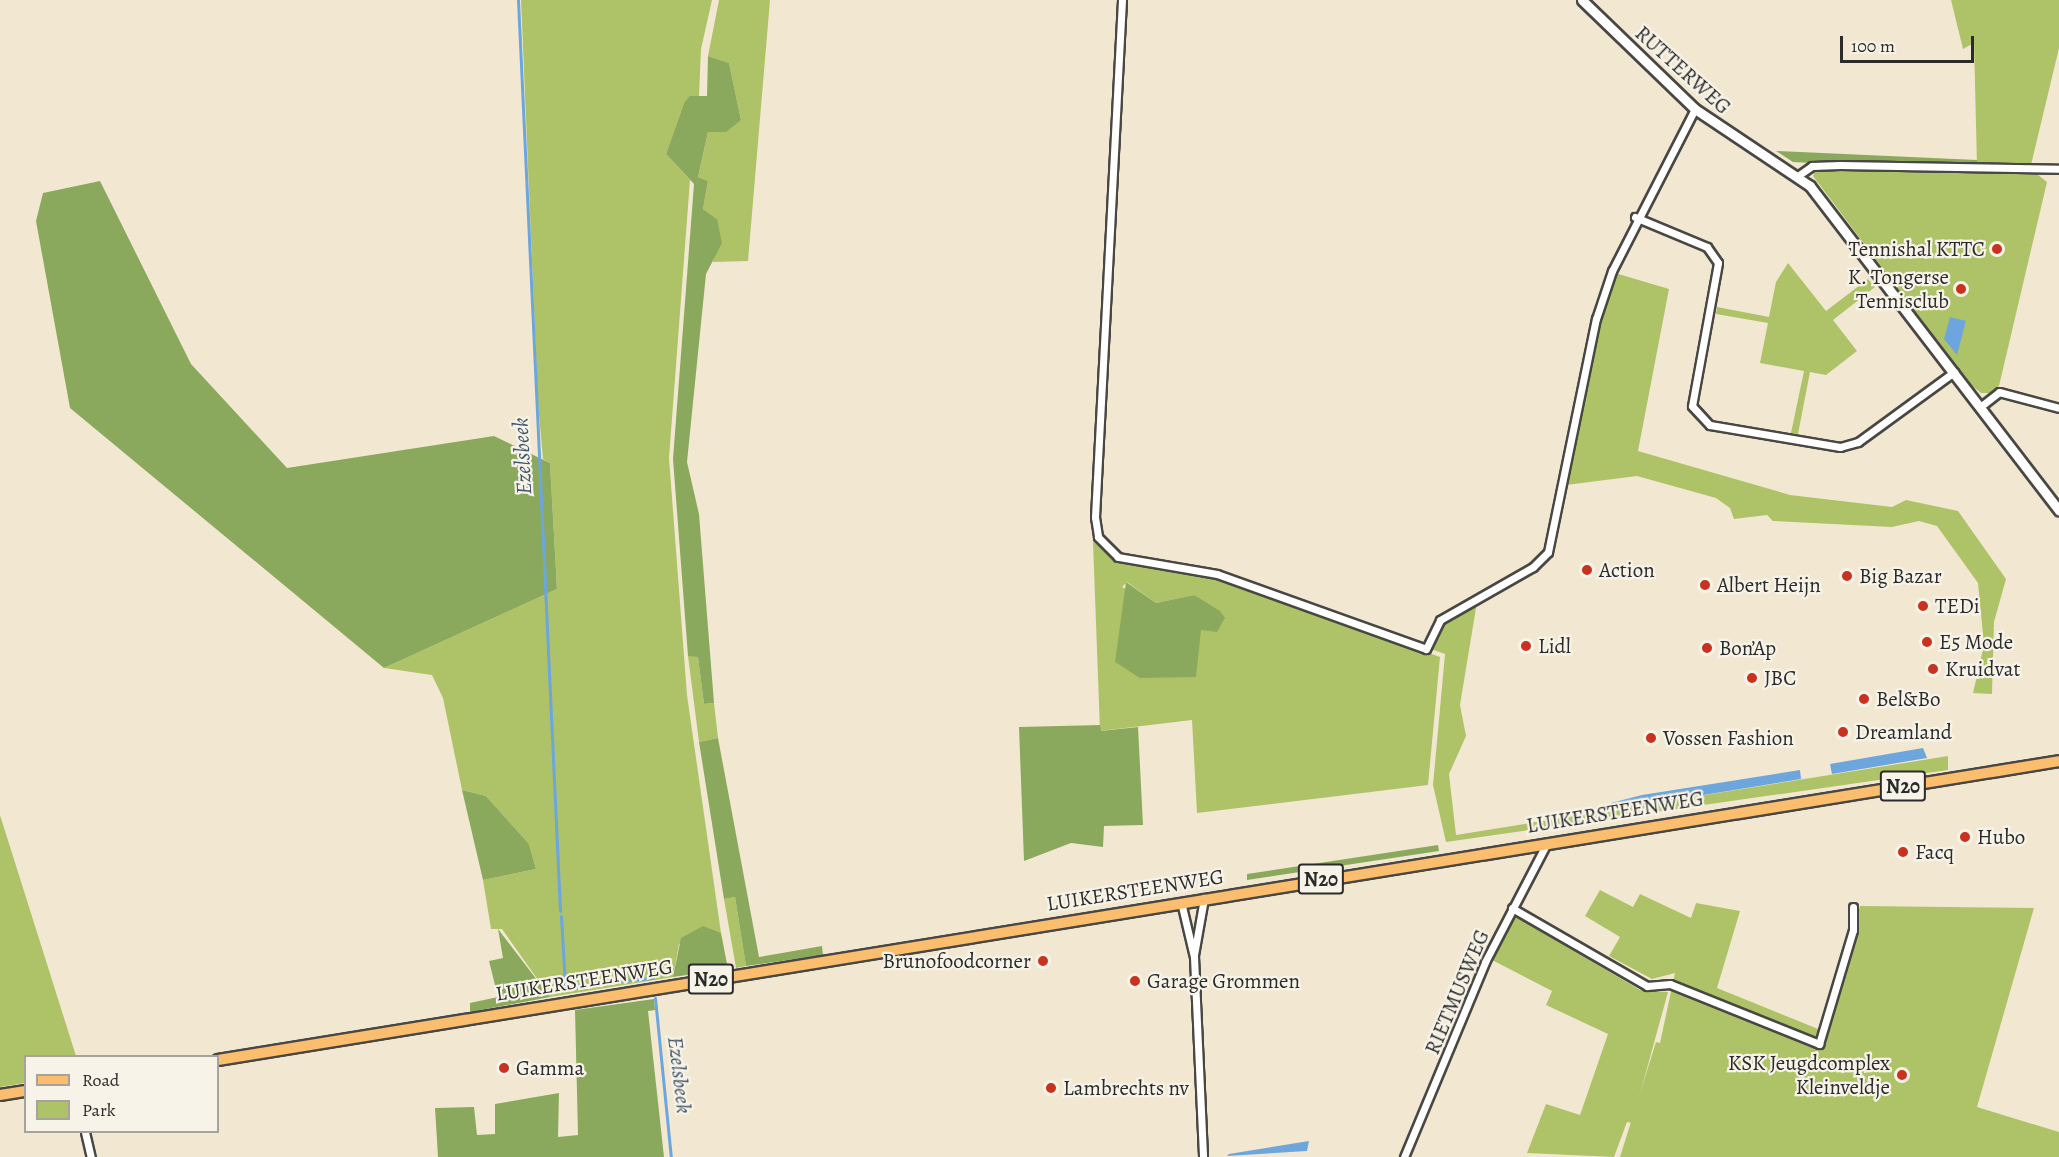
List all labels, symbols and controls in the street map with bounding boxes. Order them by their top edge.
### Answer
street label: RUTTERWEG [1630,20,1736,120]
scale bar [1843,24,1976,62]
text: 100 m [1851,34,1895,58]
place label: Tennishal KTTC [1849,236,1985,262]
marker: Tennishal KTTC [1990,242,2004,256]
place label: K. Tongerse Tennisclub [1847,264,1949,314]
marker: K. Tongerse Tennisclub [1954,282,1968,296]
water label: Ezelsbeek [508,417,538,495]
place label: Action [1599,557,1655,583]
marker: Action [1580,563,1594,577]
place label: Big Bazar [1859,563,1942,589]
marker: Big Bazar [1840,569,1854,583]
place label: Albert Heijn [1717,572,1821,598]
marker: Albert Heijn [1698,578,1712,592]
place label: TEDi [1935,593,1980,619]
marker: TEDi [1916,599,1930,613]
place label: E5 Mode [1939,629,2013,655]
place label: Lidl [1538,633,1571,659]
place label: Bon’Ap [1719,635,1776,661]
marker: E5 Mode [1920,635,1934,649]
marker: Lidl [1519,639,1533,653]
marker: Bon’Ap [1700,641,1714,655]
place label: Kruidvat [1945,656,2021,682]
marker: Kruidvat [1926,662,1940,676]
place label: JBC [1764,665,1796,691]
marker: JBC [1745,671,1759,685]
place label: Bel&Bo [1876,686,1940,712]
marker: Bel&Bo [1857,692,1871,706]
place label: Dreamland [1855,719,1952,745]
place label: Vossen Fashion [1663,725,1794,751]
marker: Dreamland [1836,725,1850,739]
marker: Vossen Fashion [1644,731,1658,745]
road number: N20 [1879,769,1927,803]
street label: LUIKERSTEENWEG [1525,786,1705,838]
place label: Hubo [1977,824,2025,850]
marker: Hubo [1958,830,1972,844]
place label: Facq [1915,839,1954,865]
marker: Facq [1896,845,1910,859]
road number: N20 [1297,862,1345,896]
street label: LUIKERSTEENWEG [1045,864,1225,916]
street label: RIETMUSWEG [1419,926,1495,1058]
place label: Brunofoodcorner [883,948,1031,974]
street label: LUIKERSTEENWEG [494,954,674,1006]
marker: Brunofoodcorner [1036,954,1050,968]
road number: N20 [687,962,735,996]
place label: Garage Grommen [1147,968,1300,994]
marker: Garage Grommen [1128,974,1142,988]
water label: Ezelsbeek [661,1035,697,1115]
place label: KSK Jeugdcomplex Kleinveldje [1728,1050,1890,1100]
legend [24,1055,219,1133]
place label: Gamma [516,1055,584,1081]
marker: Gamma [497,1061,511,1075]
text: Road [82,1068,119,1092]
marker: KSK Jeugdcomplex Kleinveldje [1895,1068,1909,1082]
place label: Lambrechts nv [1063,1075,1189,1101]
marker: Lambrechts nv [1044,1081,1058,1095]
text: Park [82,1098,116,1122]

